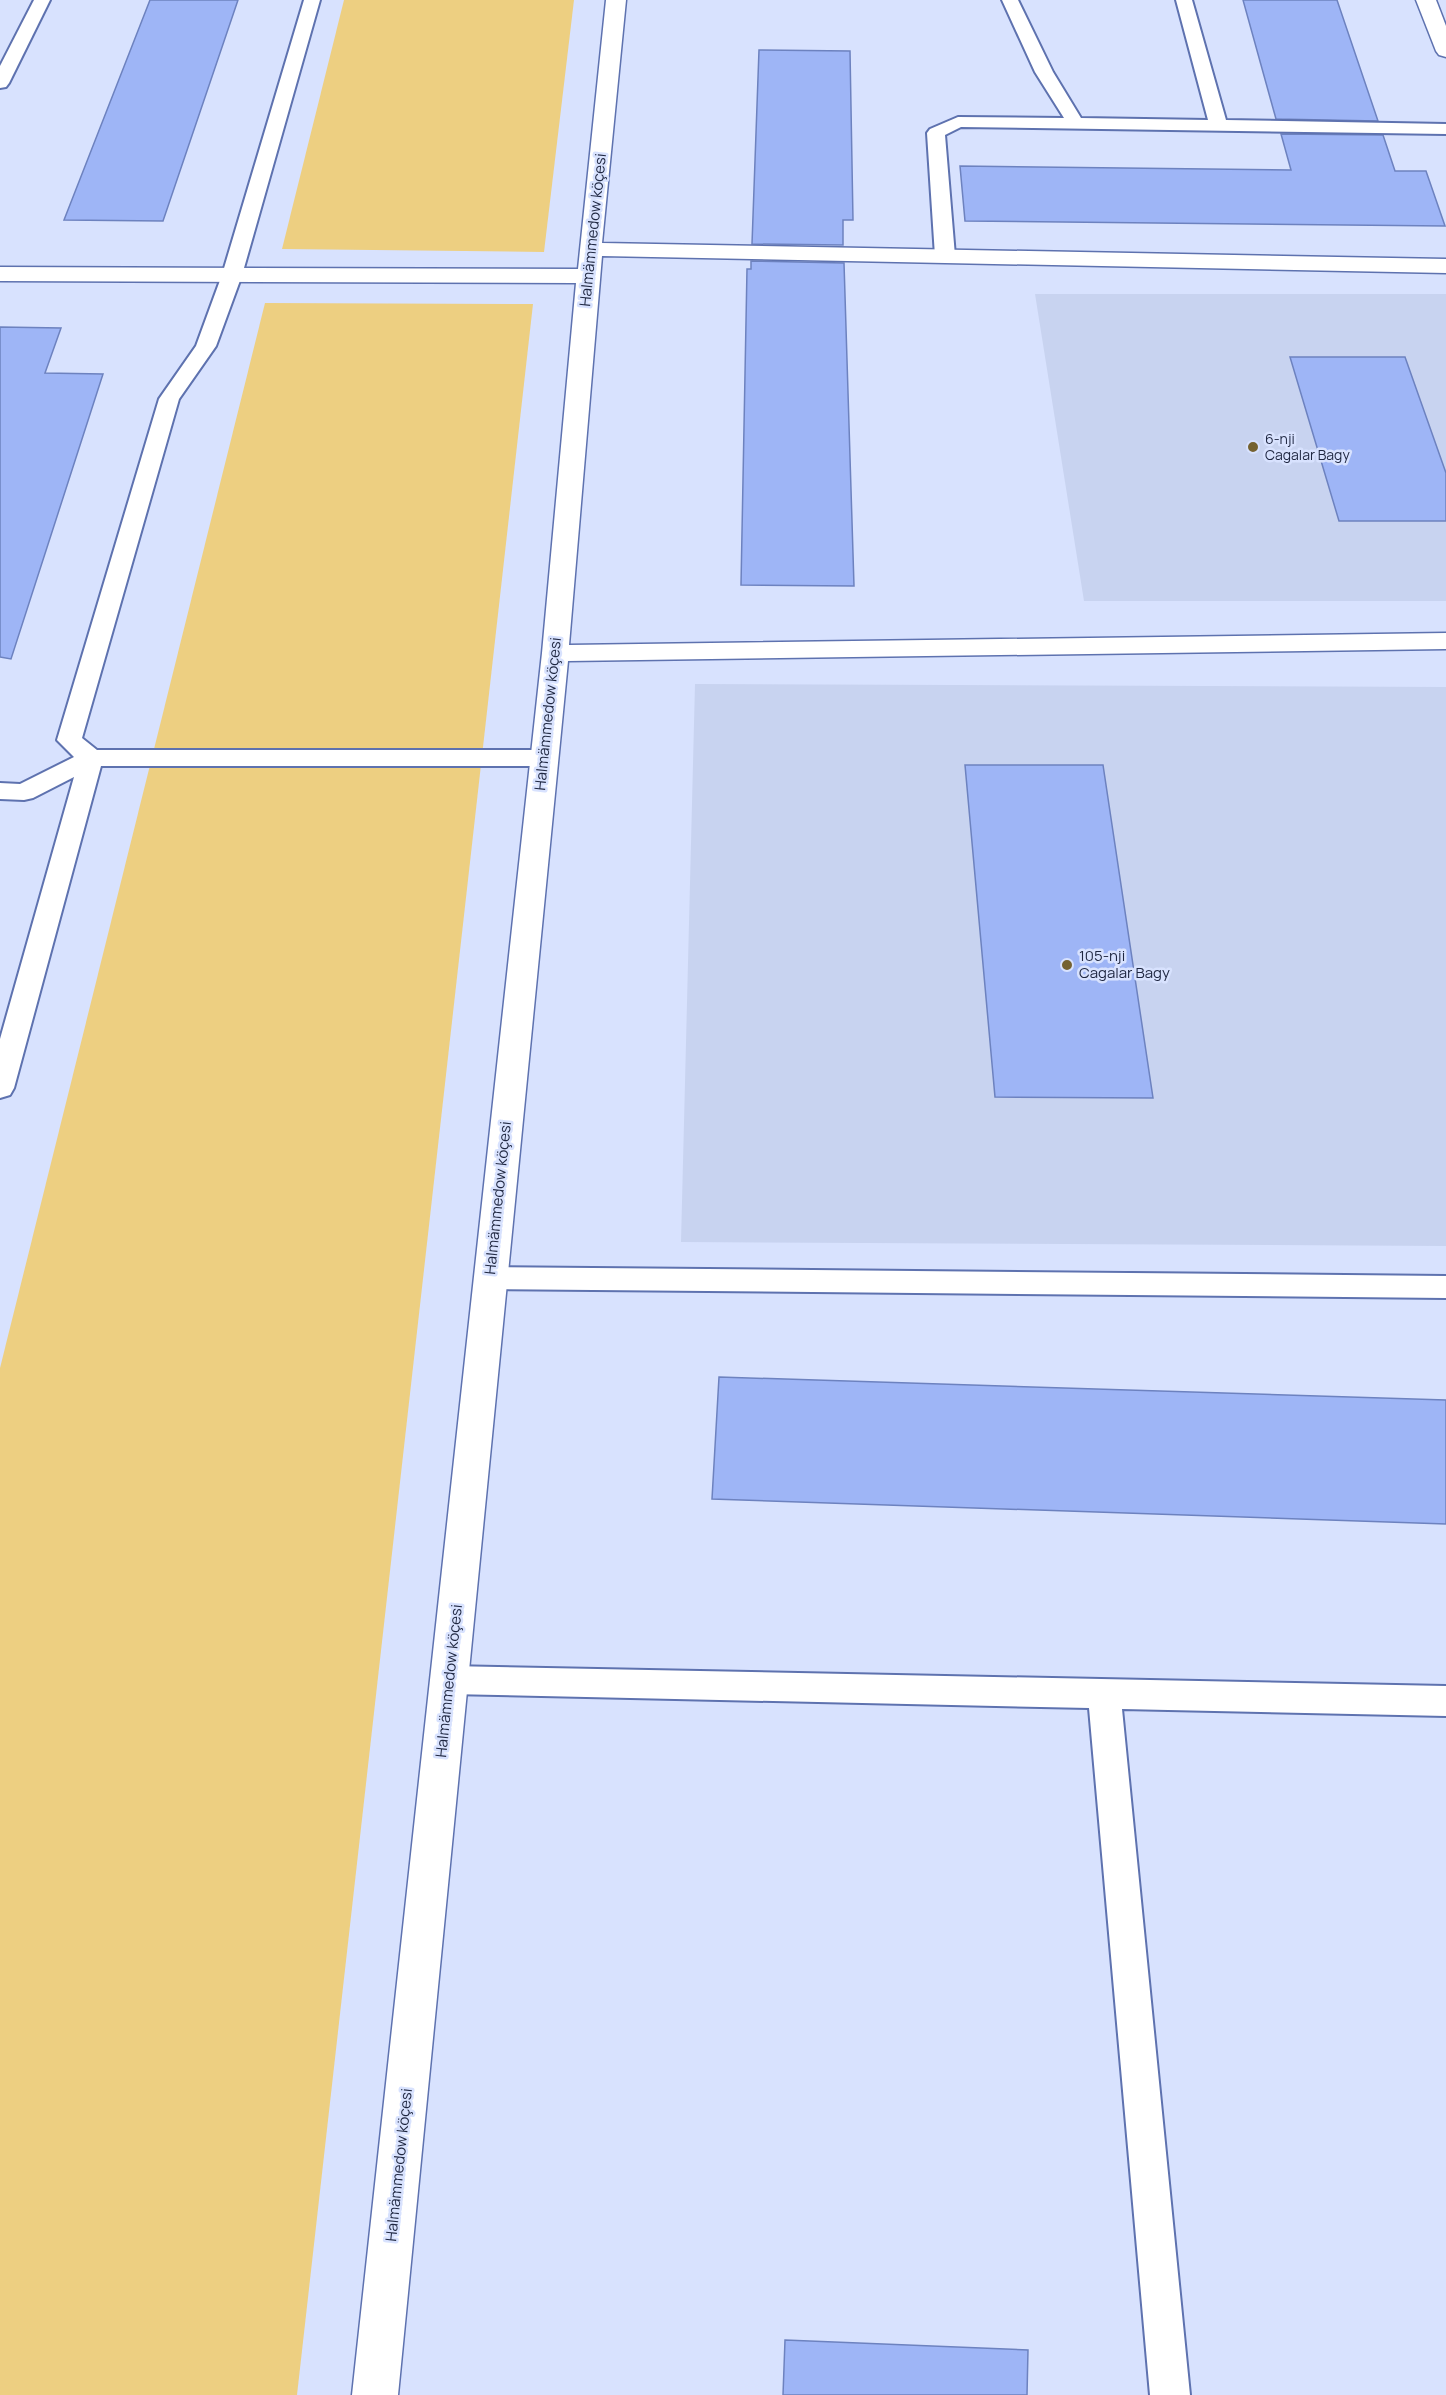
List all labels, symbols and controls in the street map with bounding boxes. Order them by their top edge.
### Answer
street label: Halmämmedow köçesi [574,152,611,307]
place label: 6-nji Cagalar Bagy [1265,429,1350,464]
marker: 6-nji Cagalar Bagy [1246,440,1260,454]
street label: Halmämmedow köçesi [529,636,566,791]
place label: 105-nji Cagalar Bagy [1079,945,1170,983]
marker: 105-nji Cagalar Bagy [1060,958,1074,972]
street label: Halmämmedow köçesi [479,1120,516,1275]
street label: Halmämmedow köçesi [430,1603,467,1758]
street label: Halmämmedow köçesi [380,2087,417,2242]

